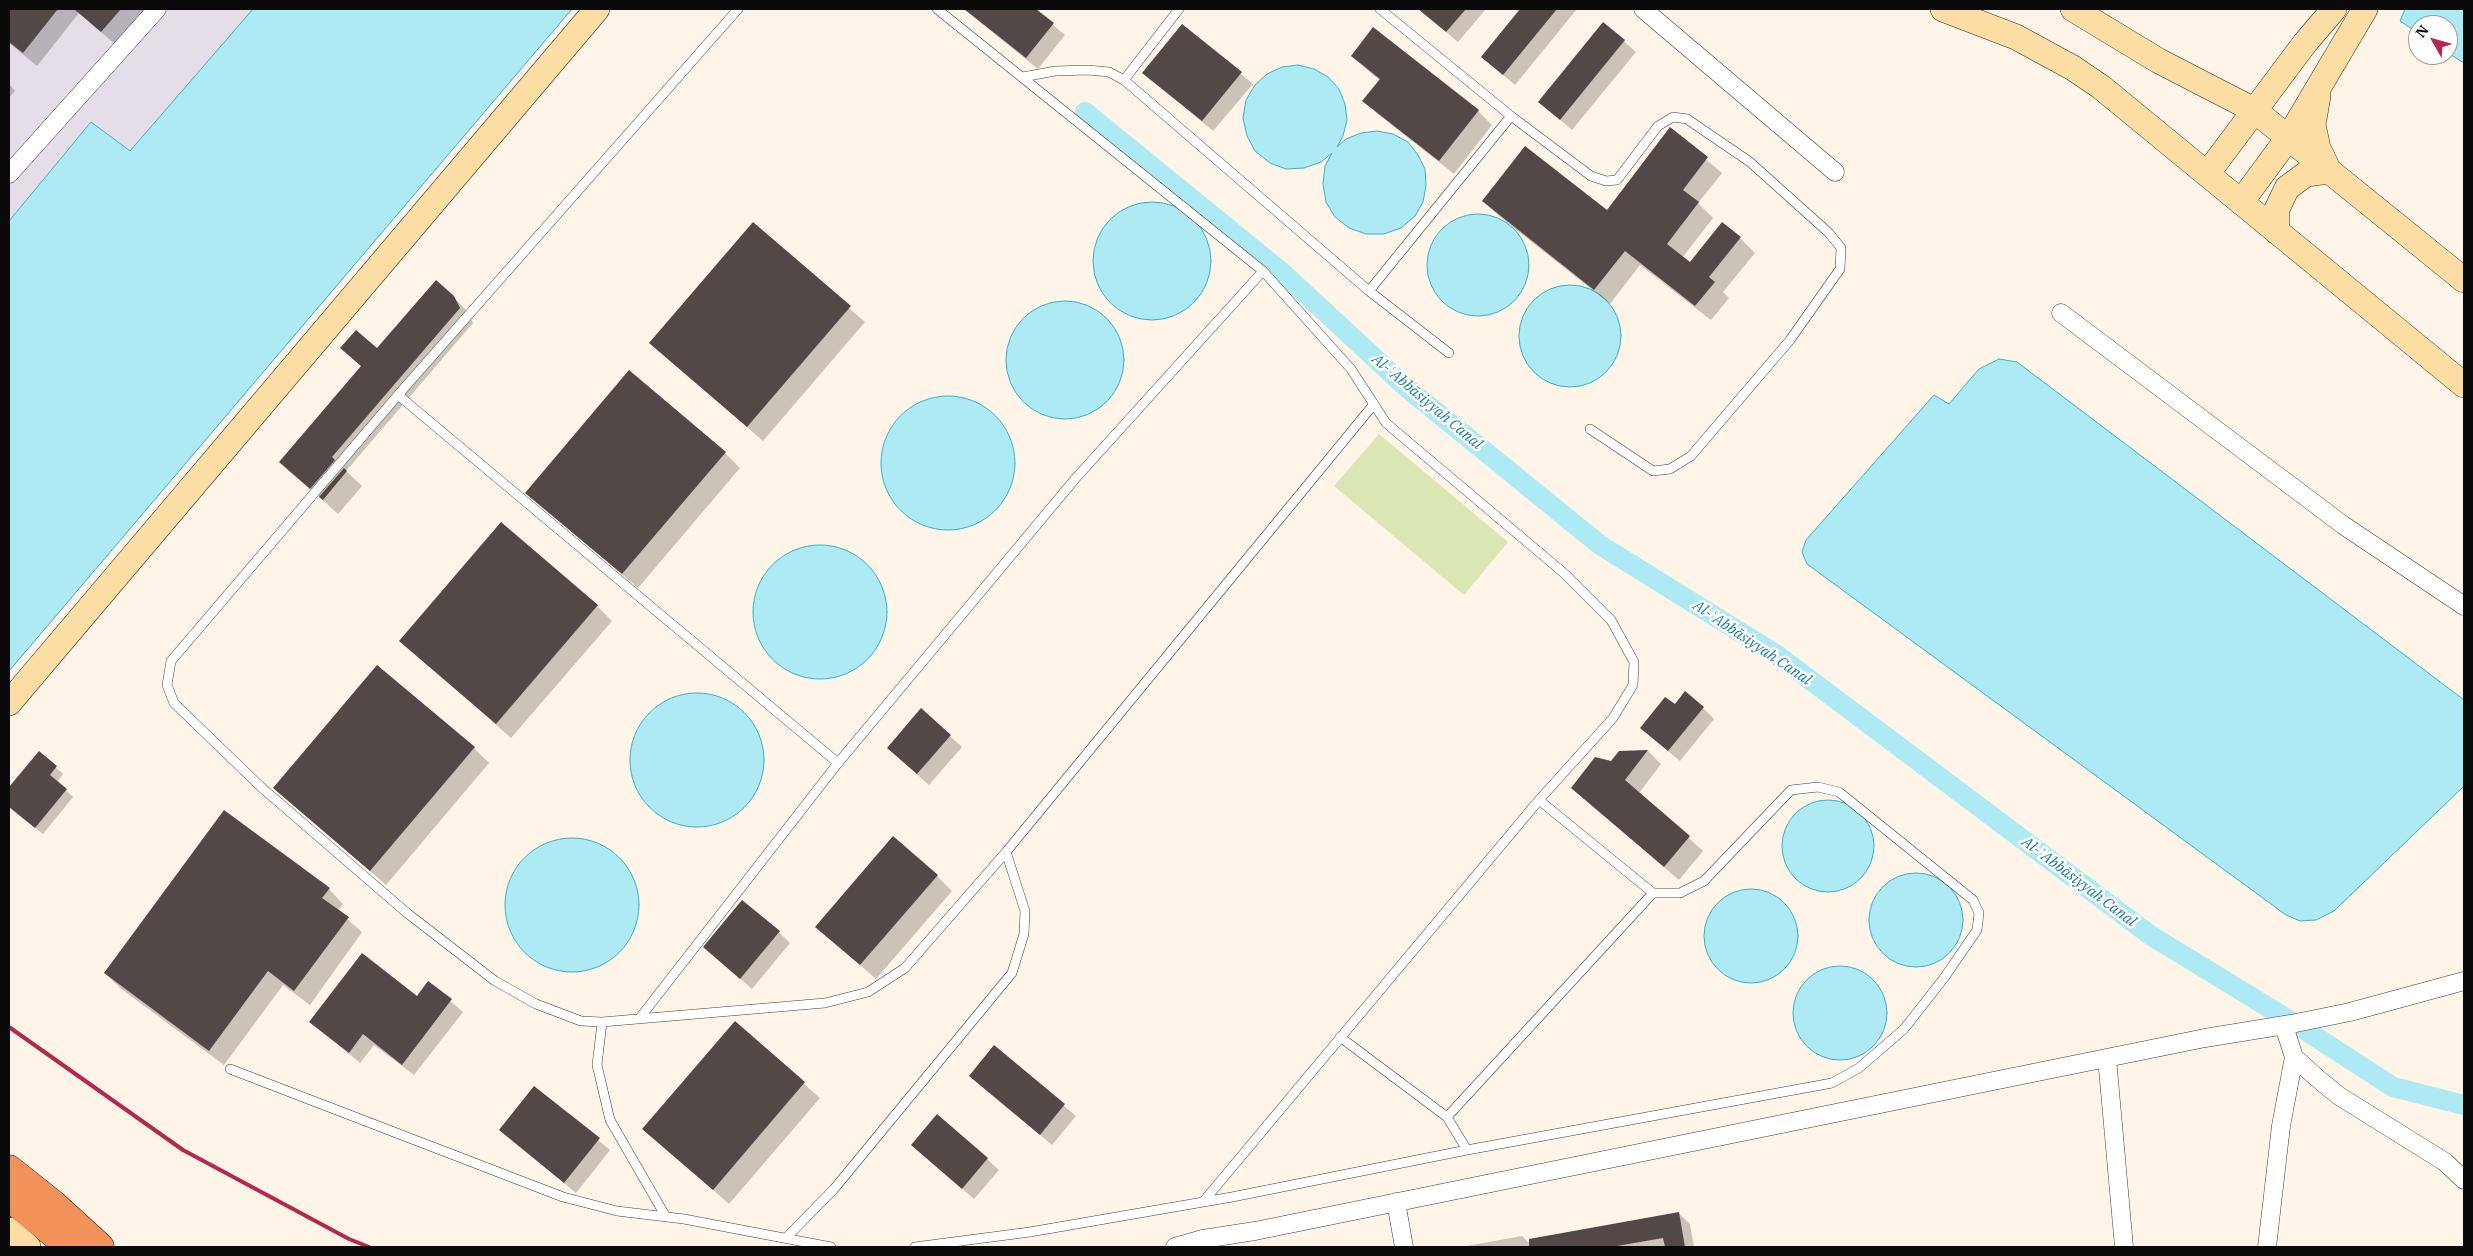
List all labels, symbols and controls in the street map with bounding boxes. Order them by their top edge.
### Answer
north arrow [2408,15,2458,65]
text: N [2411,21,2432,41]
water label: Al-ʿAbbāsiyyah Canal [1368,351,1486,453]
water label: Al-ʿAbbāsiyyah Canal [1690,597,1814,689]
water label: Al-ʿAbbāsiyyah Canal [2018,833,2140,931]

